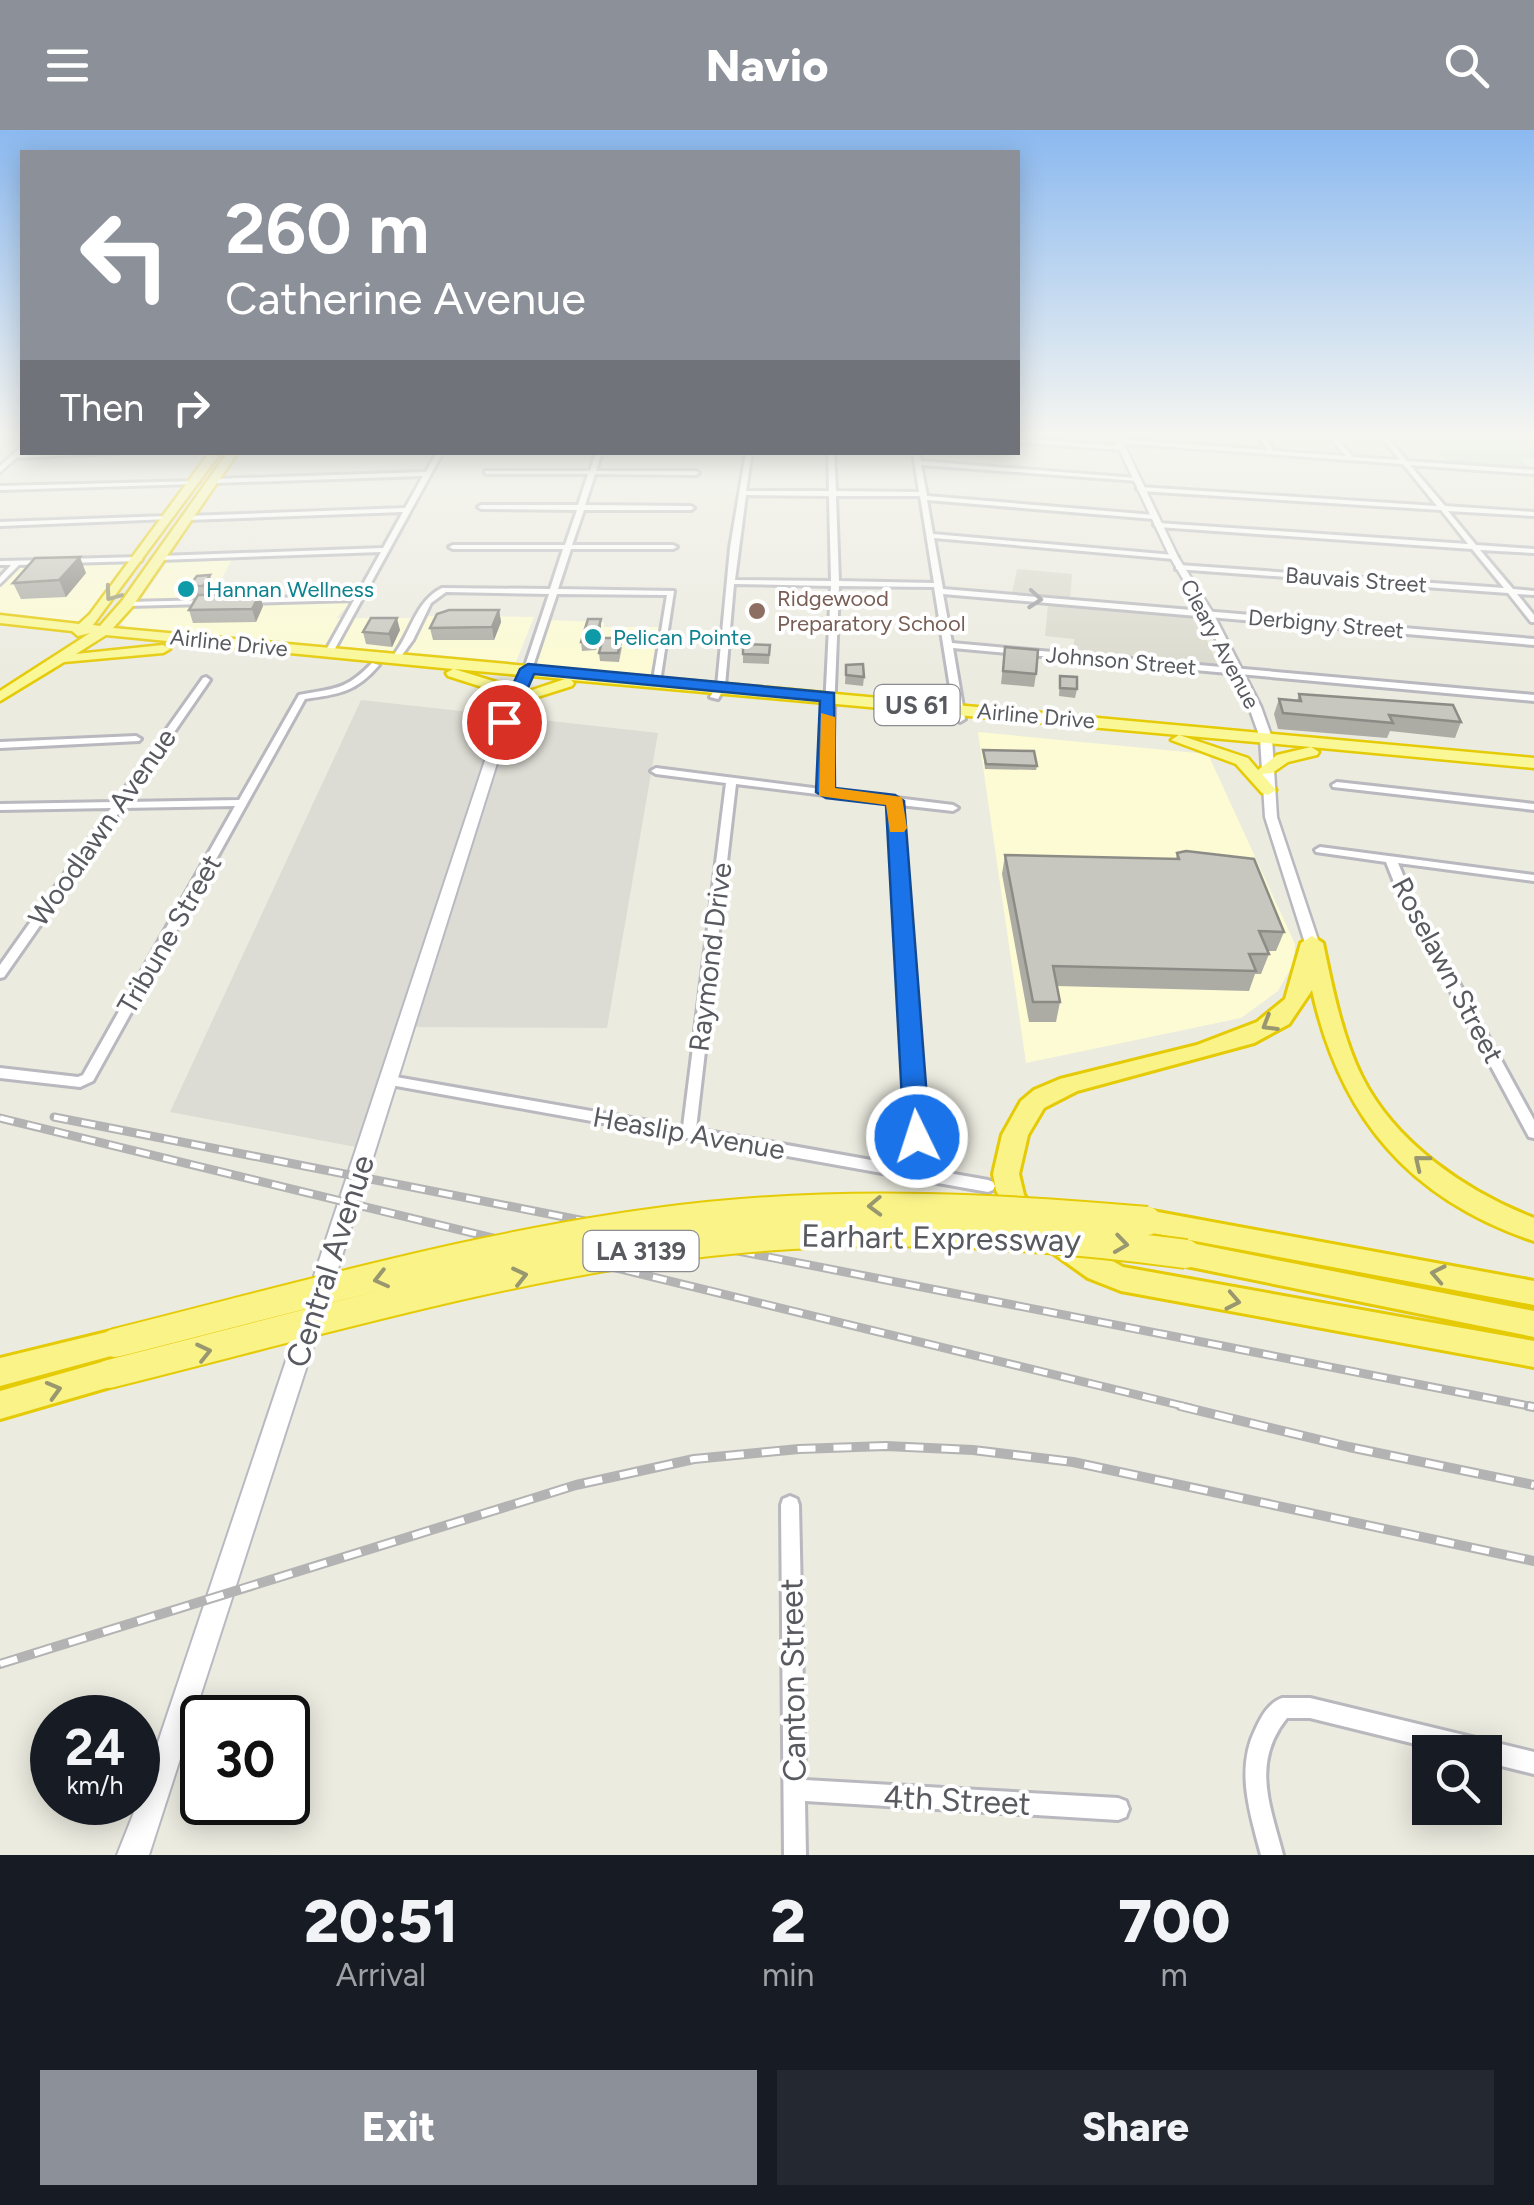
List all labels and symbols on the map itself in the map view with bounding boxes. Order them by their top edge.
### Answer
street label: Bauvais Street [1284,562,1428,598]
street label: Cleary Avenue [1175,575,1265,713]
place label: Hannan Wellness [206,576,374,603]
marker: Hannan Wellness [175,578,197,600]
one-way arrow [106,583,124,601]
place label: Ridgewood Preparatory School [777,585,965,637]
one-way arrow [1027,587,1043,609]
marker: Ridgewood Preparatory School [746,600,768,622]
street label: Derbigny Street [1247,604,1405,644]
street label: Airline Drive [169,623,289,663]
place label: Pelican Pointe [613,624,751,651]
marker: Pelican Pointe [582,626,604,648]
street label: Johnson Street [1045,641,1197,681]
pin [462,680,547,765]
road number: US 61 [874,685,960,725]
street label: Airline Drive [976,697,1096,735]
street label: Woodlawn Avenue [21,721,183,933]
street label: Tribune Street [110,848,228,1020]
street label: Raymond Drive [682,861,738,1053]
street label: Roselawn Street [1385,871,1511,1069]
one-way arrow [1262,1012,1280,1031]
position arrow [865,1085,969,1189]
street label: Heaslip Avenue [590,1099,788,1167]
street label: Central Avenue [278,1150,382,1372]
one-way arrow [1415,1156,1433,1174]
one-way arrow [866,1196,882,1217]
street label: Earhart Expressway [801,1217,1081,1259]
road number: LA 3139 [584,1231,698,1271]
one-way arrow [1113,1233,1129,1254]
one-way arrow [1430,1265,1447,1286]
one-way arrow [373,1267,390,1288]
one-way arrow [511,1267,528,1288]
one-way arrow [1224,1289,1241,1310]
one-way arrow [195,1343,212,1364]
one-way arrow [45,1380,63,1401]
street label: Canton Street [772,1578,814,1782]
speed limit sign: 30 [180,1695,310,1825]
street label: 4th Street [882,1777,1032,1823]

